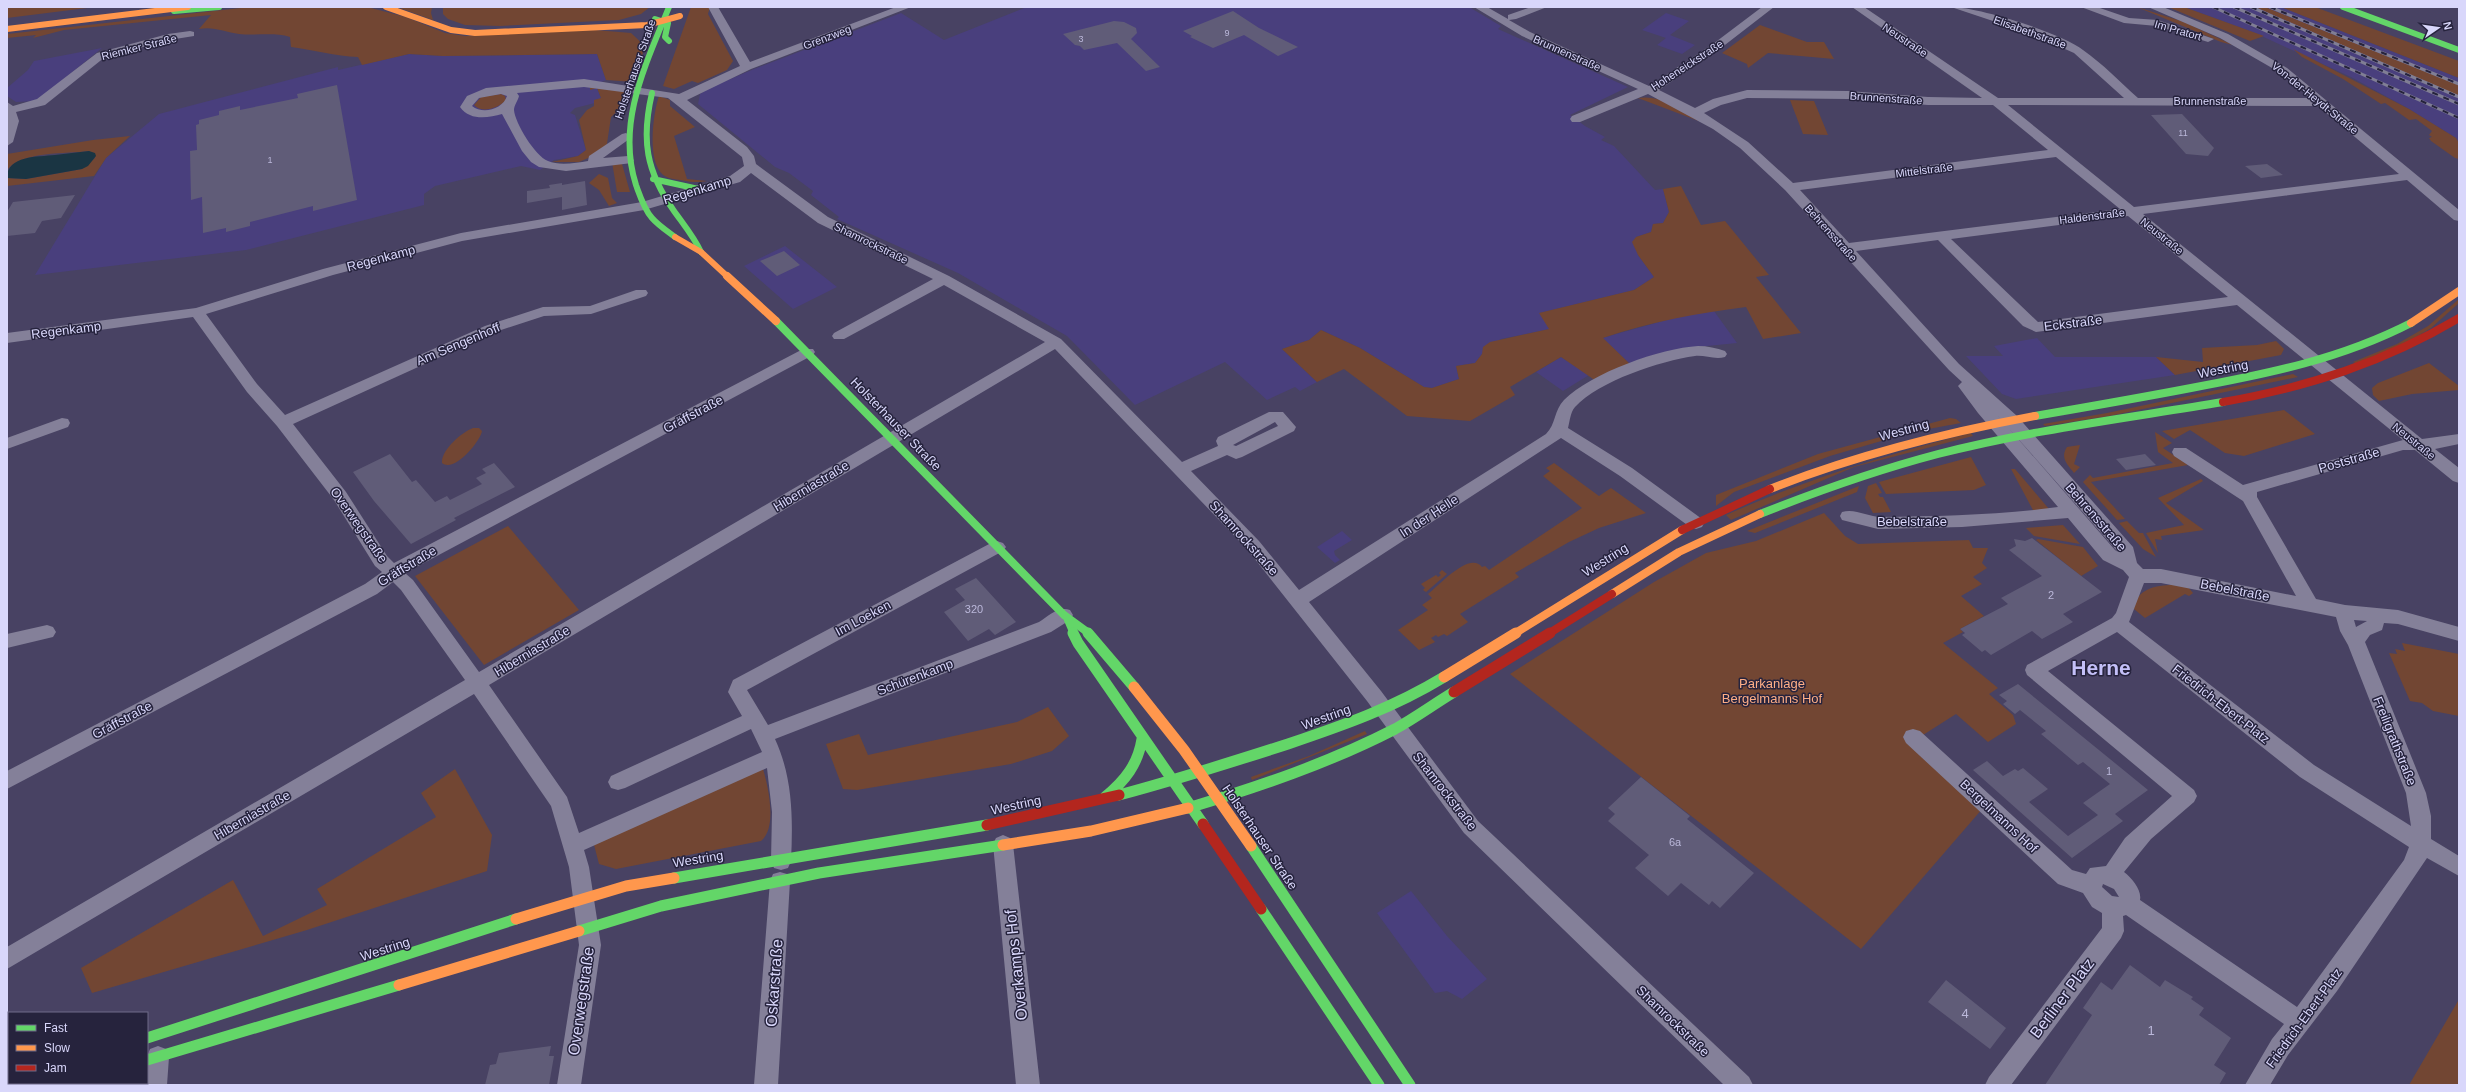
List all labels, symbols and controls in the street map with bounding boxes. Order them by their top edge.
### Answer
north arrow [2418,8,2458,48]
street label: Elisabethstraße [1992,13,2068,51]
street label: Holsterhauser Straße [612,18,658,120]
street label: Im Pratort [2153,18,2203,42]
street label: Neustraße [1880,21,1930,59]
text: N [2441,21,2454,31]
street label: Grenzweg [801,22,853,52]
house number: 9 [1224,28,1230,38]
street label: Riemker Straße [100,32,178,62]
street label: Brunnenstraße [1531,33,1603,73]
house number: 3 [1078,34,1084,44]
street label: Hoheneickstraße [1649,37,1725,93]
street label: Von-der-Heydt-Straße [2269,59,2361,137]
street label: Brunnenstraße [1849,89,1923,107]
street label: Brunnenstraße [2174,95,2246,107]
house number: 11 [2178,128,2188,138]
house number: 1 [267,155,273,165]
street label: Mittelstraße [1895,161,1953,179]
street label: Regenkamp [661,173,733,207]
street label: Behrensstraße [1802,202,1860,264]
street label: Haldenstraße [2058,206,2126,226]
street label: Neustraße [2138,215,2186,257]
street label: Shamrockstraße [832,220,910,266]
street label: Regenkamp [345,242,417,274]
street label: Eckstraße [2043,312,2103,334]
street label: Regenkamp [30,318,102,342]
street label: Am Sengenhoff [414,319,502,368]
street label: Westring [2197,357,2249,381]
street label: Holsterhauser Straße [848,374,944,474]
street label: Gräffstraße [661,392,725,436]
street label: Westring [1877,416,1931,444]
street label: Neustraße [2390,420,2438,462]
street label: Poststraße [2317,444,2381,476]
street label: Hiberniastraße [771,458,851,514]
street label: Behrensstraße [2062,480,2130,554]
street label: Overwegstraße [327,484,391,566]
street label: In der Helle [1397,492,1461,540]
street label: Shamrockstraße [1207,498,1281,578]
street label: Bebelstraße [1877,514,1947,529]
street label: Westring [1579,540,1631,580]
street label: Gräffstraße [375,543,439,589]
street label: Bebelstraße [2199,576,2271,604]
house number: 2 [2048,589,2054,601]
street label: Im Loeken [833,597,893,639]
house number: 320 [965,603,983,615]
street label: Hiberniastraße [492,623,572,679]
street label: Schürenkamp [875,656,955,698]
district label: Herne [2071,656,2131,679]
street label: Friedrich-Ebert-Platz [2169,661,2273,747]
park label: Parkanlage Bergelmanns Hof [1722,676,1823,706]
street label: Freiligrathstraße [2370,694,2420,788]
street label: Gräffstraße [90,698,154,742]
street label: Westring [1299,701,1353,733]
street label: Shamrockstraße [1410,749,1480,833]
house number: 1 [2106,765,2112,777]
street label: Bergelmanns Hof [1957,776,2041,856]
street label: Holsterhauser Straße [1219,782,1301,892]
street label: Hiberniastraße [211,787,293,843]
street label: Westring [989,792,1043,818]
house number: 6a [1669,836,1682,848]
street label: Westring [672,848,724,870]
street label: Overkamps Hof [1002,908,1030,1021]
street label: Westring [358,934,412,964]
street label: Oskarstraße [762,938,786,1027]
street label: Overwegstraße [565,946,597,1056]
street label: Berliner Platz [2027,955,2097,1041]
street label: Friedrich-Ebert-Platz [2263,965,2345,1071]
street label: Shamrockstraße [1633,982,1713,1060]
house number: 4 [1961,1006,1969,1021]
legend [8,1012,148,1084]
text: Fast [44,1021,68,1035]
house number: 1 [2147,1023,2155,1038]
text: Slow [44,1041,70,1055]
text: Jam [44,1061,67,1075]

